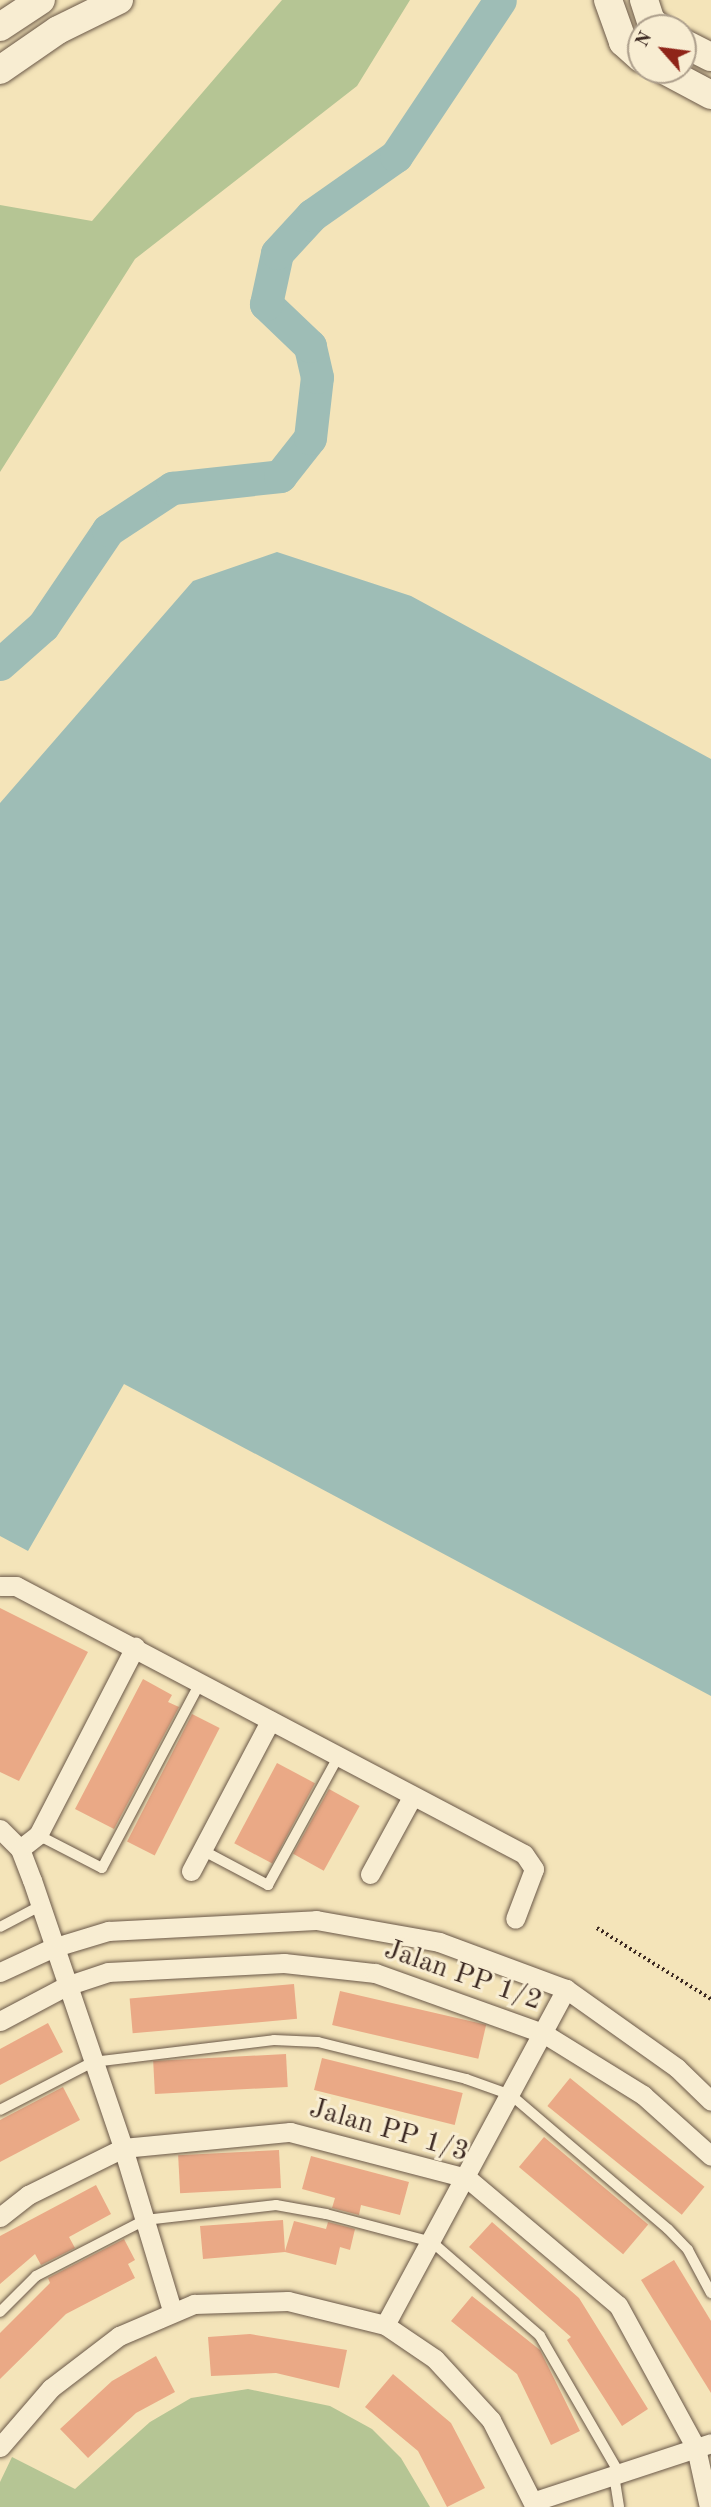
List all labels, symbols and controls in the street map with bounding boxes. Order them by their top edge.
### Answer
north arrow [627,14,697,84]
text: N [633,29,657,51]
street label: Jalan PP 1/2 [380,1933,546,2019]
street label: Jalan PP 1/3 [305,2092,473,2170]

